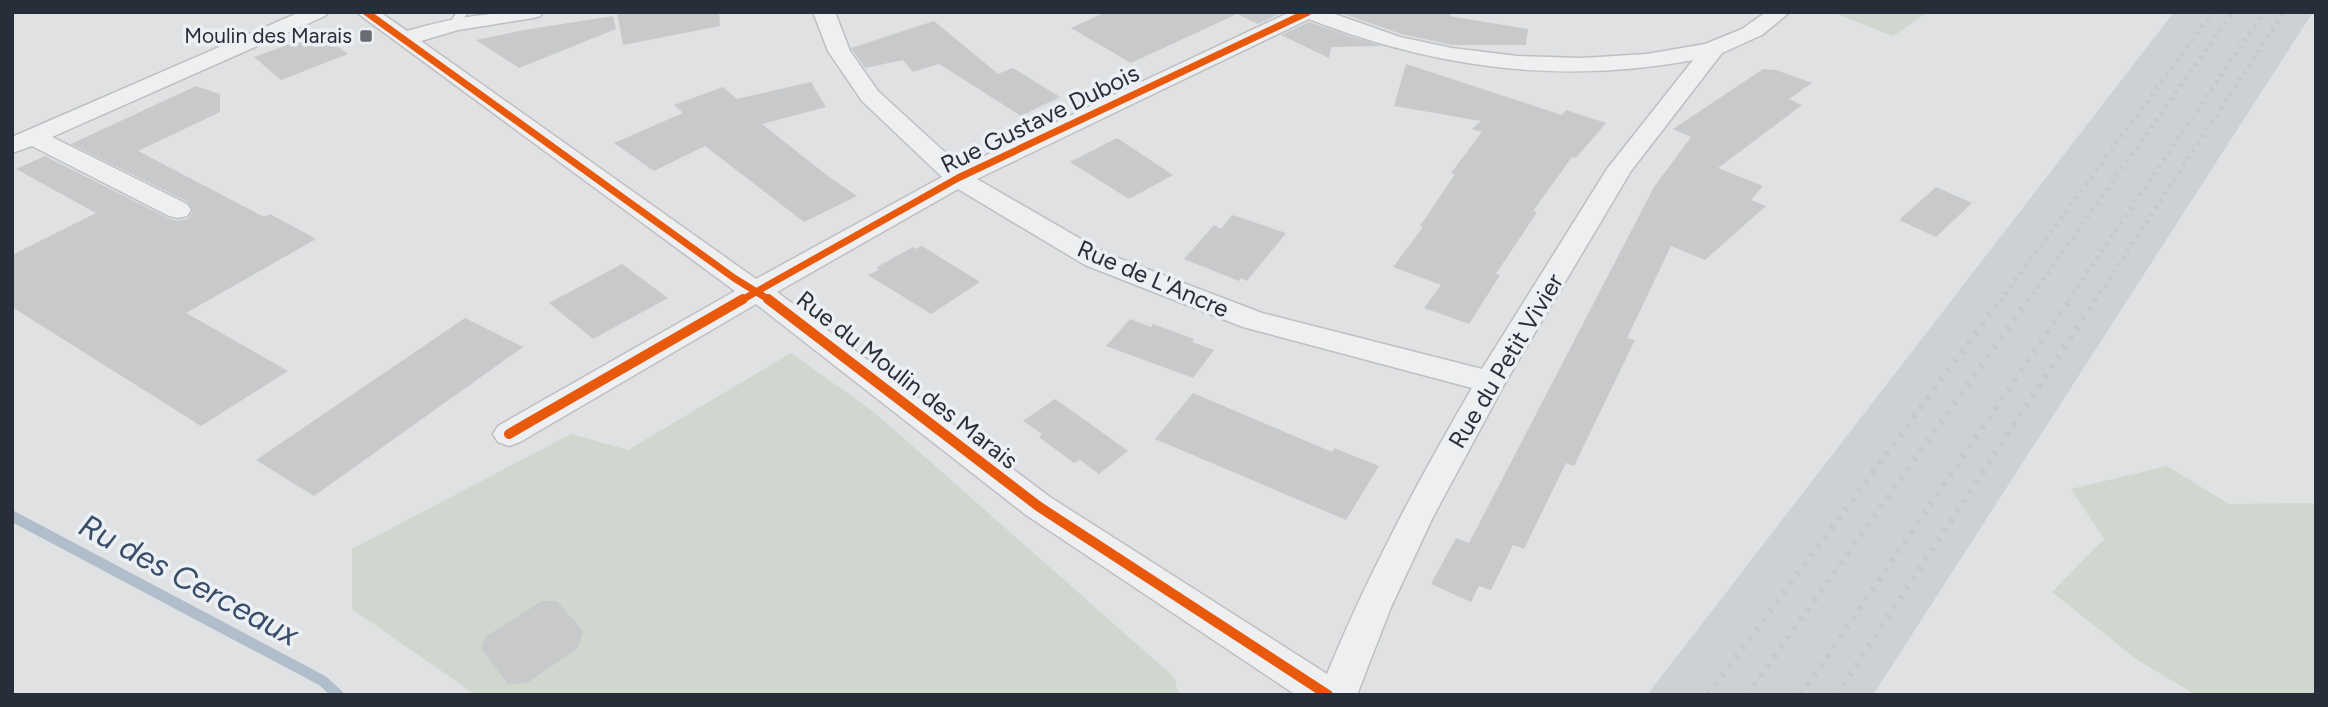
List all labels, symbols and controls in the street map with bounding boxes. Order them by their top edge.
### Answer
place label: Moulin des Marais [184,23,352,48]
marker: Moulin des Marais [358,28,374,44]
street label: Rue Gustave Dubois [936,58,1144,179]
street label: Rue de L'Ancre [1073,234,1233,323]
street label: Rue du Petit Vivier [1442,268,1569,453]
street label: Rue du Moulin des Marais [791,284,1024,475]
water label: Ru des Cerceaux [73,506,306,654]

